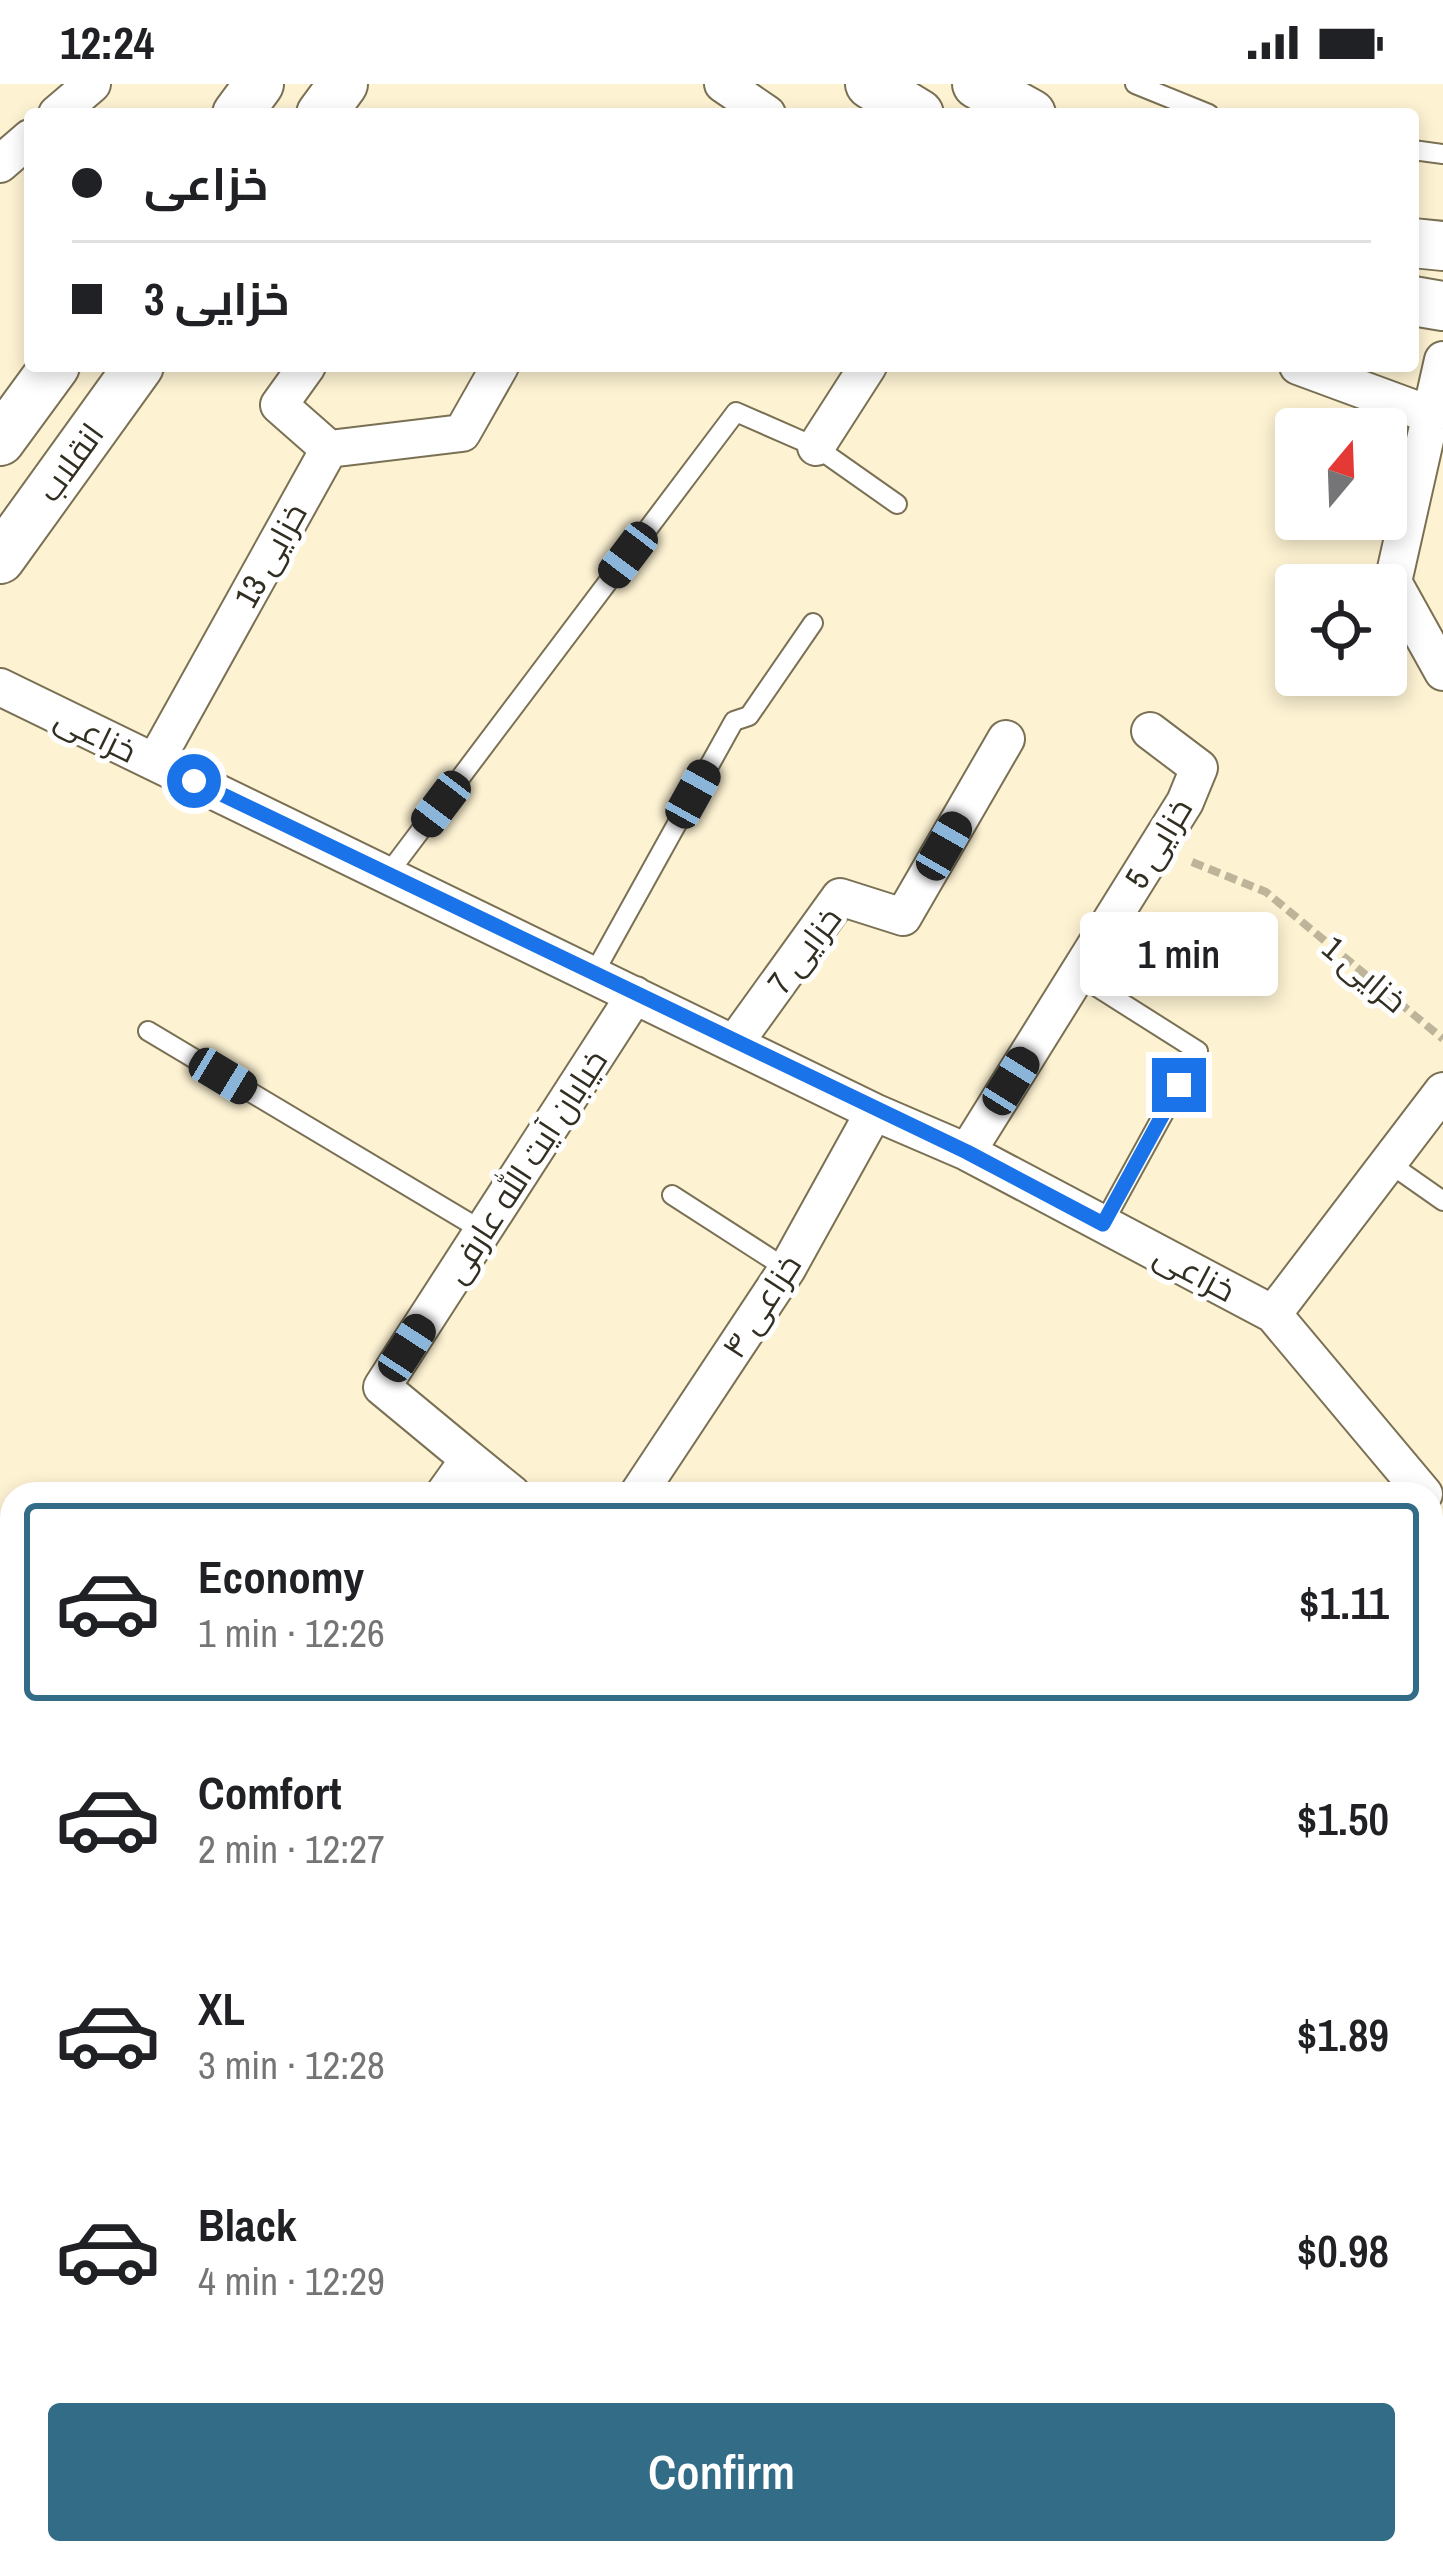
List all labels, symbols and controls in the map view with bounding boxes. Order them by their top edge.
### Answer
text: 12:24 [60,12,154,73]
text: خزاعی [144,153,268,214]
text: خزایی 3 [144,268,290,329]
north arrow [1275,408,1407,540]
map controls [1275,408,1407,696]
street label: انقلاب [27,414,113,510]
street label: خزایی 13 [223,495,317,615]
car [592,515,664,595]
button: locate [1275,564,1407,696]
street label: خزاعی [48,695,144,773]
route start [167,754,221,808]
car [660,754,726,834]
car [405,764,477,844]
street label: خزایی 5 [1114,790,1202,896]
car [910,806,978,886]
street label: خزایی 7 [757,898,851,1002]
callout: 1 min [1080,911,1278,995]
street label: خزایی 1 [1313,926,1417,1022]
text: 1 min [1138,928,1220,980]
street label: خیابان آیت الله عارفی [433,1041,617,1291]
car [977,1041,1045,1121]
car [183,1042,263,1110]
route end [1152,1058,1206,1112]
street label: خزاعی [1147,1232,1243,1312]
street label: خزاعی ۴ [711,1246,811,1366]
car [372,1308,442,1388]
text: Economy [198,1546,364,1607]
icon: car [54,1548,162,1656]
text: $1.11 [1299,1572,1389,1633]
text: 1 min · 12:26 [198,1607,385,1659]
text: Comfort [198,1762,341,1823]
icon: car [54,1764,162,1872]
text: $1.50 [1297,1788,1389,1849]
text: 2 min · 12:27 [198,1823,385,1875]
text: XL [198,1978,245,2039]
icon: car [54,1980,162,2088]
text: $1.89 [1297,2004,1389,2065]
text: 3 min · 12:28 [198,2039,385,2091]
text: Black [198,2194,296,2255]
icon: car [54,2196,162,2304]
text: $0.98 [1297,2220,1389,2281]
text: 4 min · 12:29 [198,2255,385,2307]
button: Confirm [48,2403,1395,2541]

